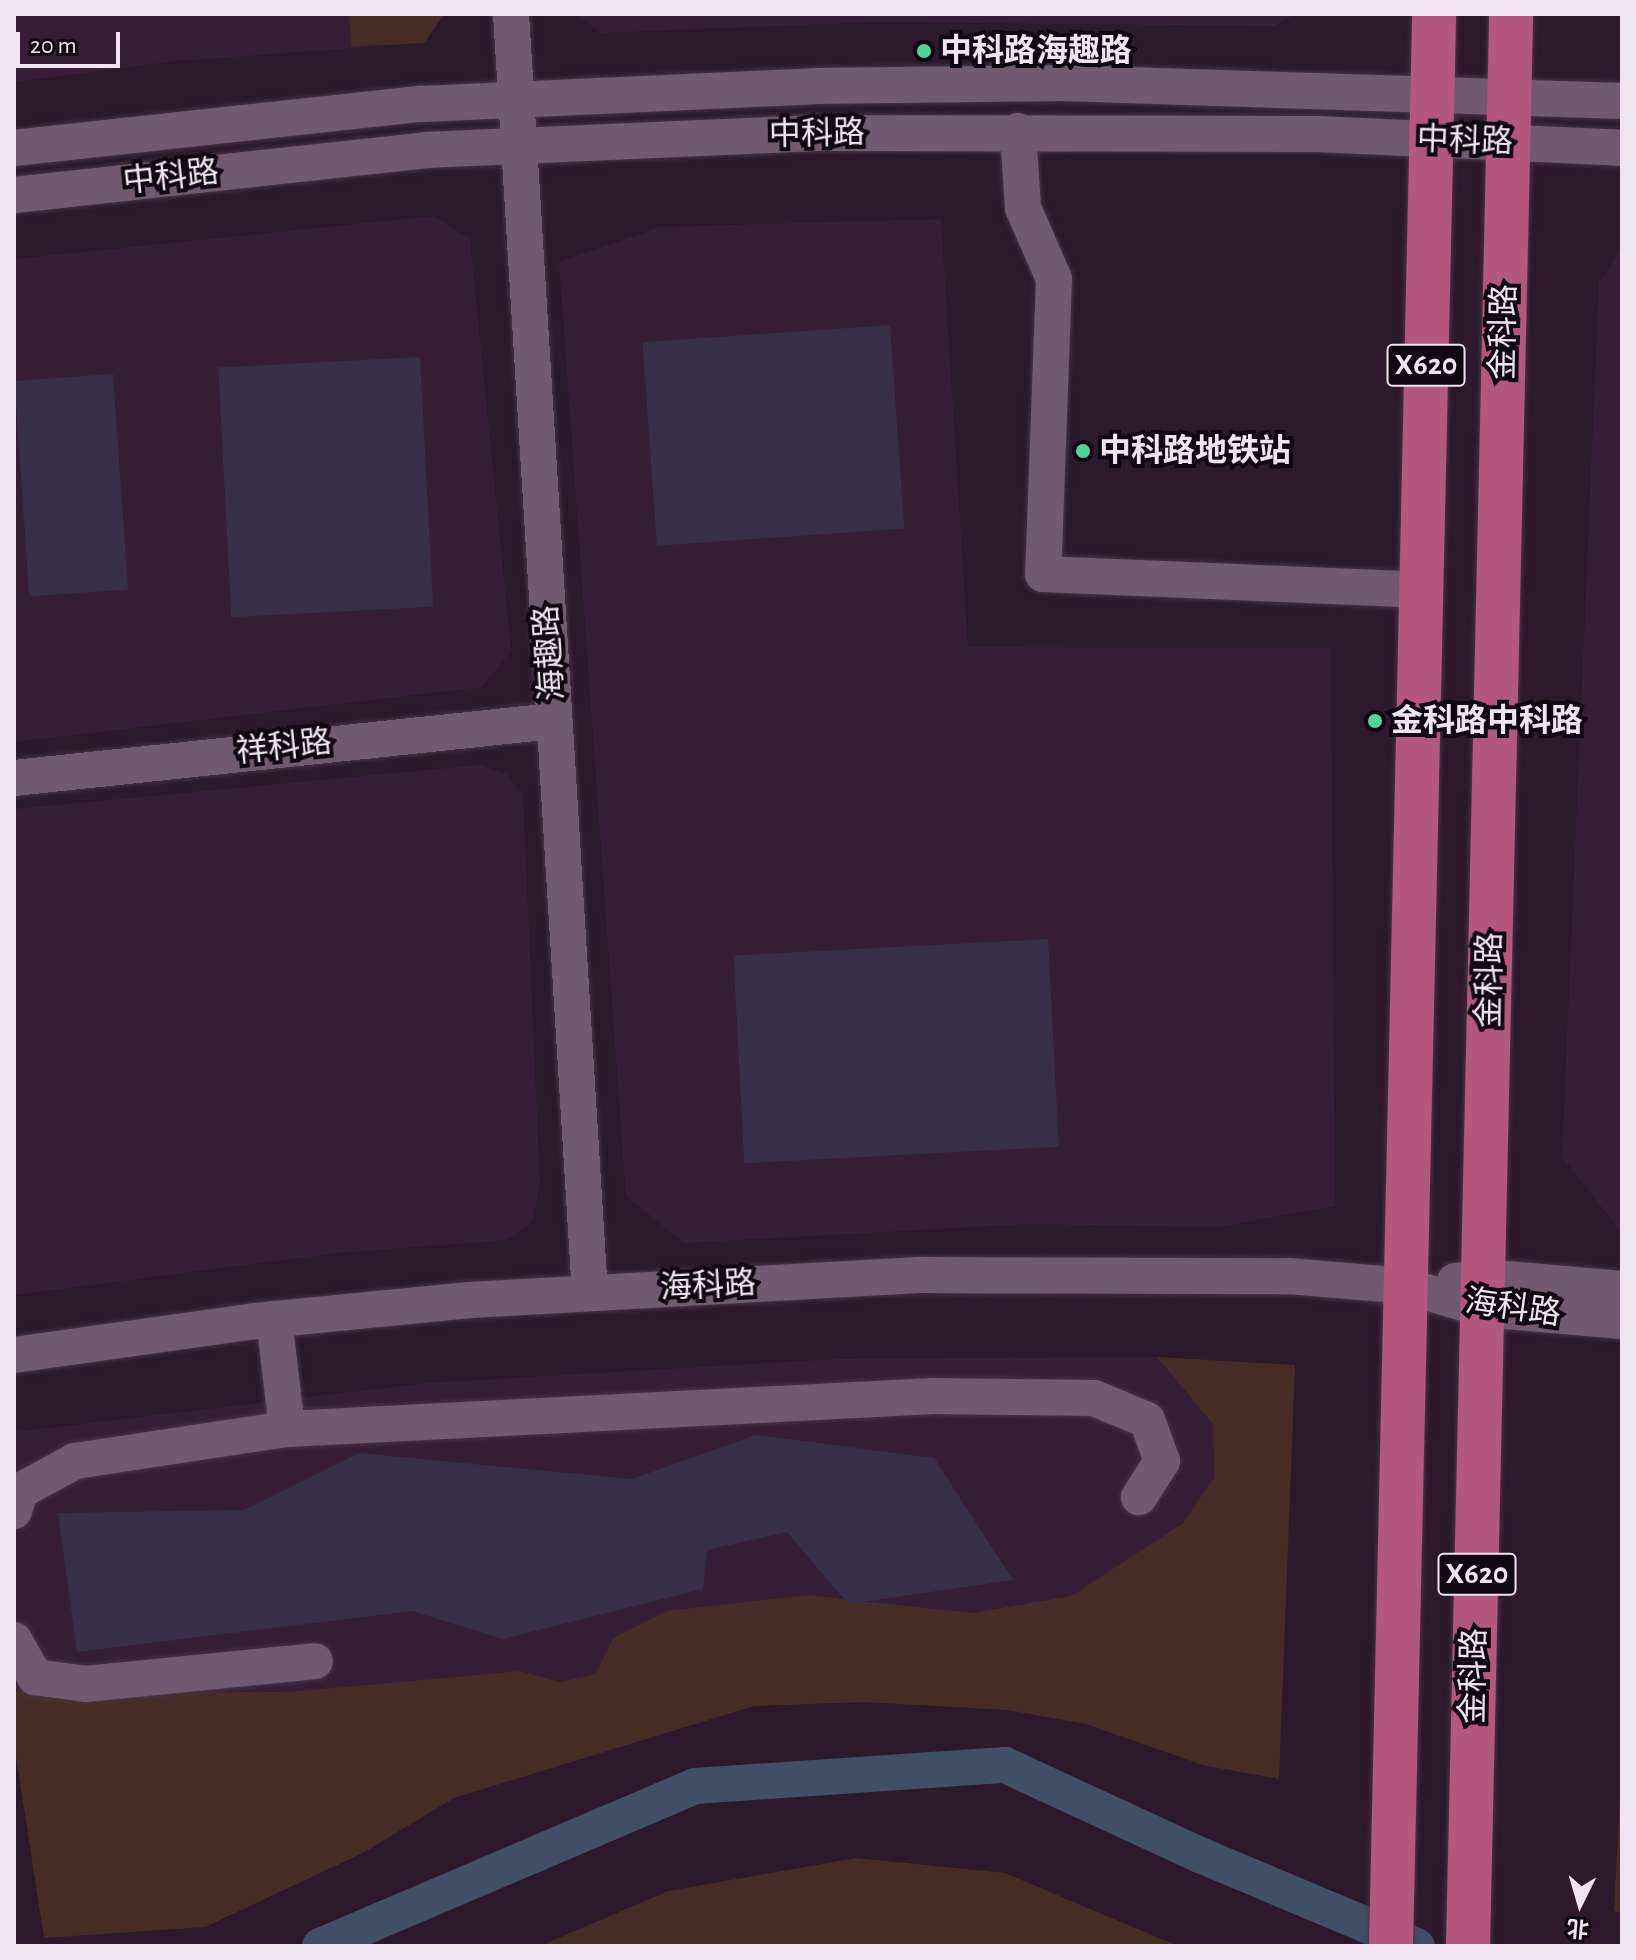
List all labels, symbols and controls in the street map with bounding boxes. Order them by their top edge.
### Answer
scale bar [20,16,124,66]
place label: 中科路海趣路 [940,32,1132,70]
text: 20 m [30,34,77,58]
marker: 中科路海趣路 [915,42,933,60]
street label: 中科路 [769,114,865,154]
street label: 中科路 [1416,120,1514,162]
street label: 中科路 [121,153,221,201]
street label: 金科路 [1484,284,1524,380]
road number: X620 [1386,339,1466,391]
place label: 中科路地铁站 [1099,432,1291,470]
marker: 中科路地铁站 [1074,442,1092,460]
street label: 海趣路 [527,604,573,702]
place label: 金科路中科路 [1391,702,1583,740]
marker: 金科路中科路 [1366,712,1384,730]
street label: 祥科路 [234,723,334,771]
street label: 金科路 [1470,932,1510,1028]
street label: 海科路 [659,1264,757,1308]
street label: 海科路 [1463,1282,1563,1334]
road number: X620 [1437,1548,1517,1600]
street label: 金科路 [1454,1628,1494,1724]
north arrow [1540,1864,1620,1944]
text: 北 [1566,1916,1590,1940]

